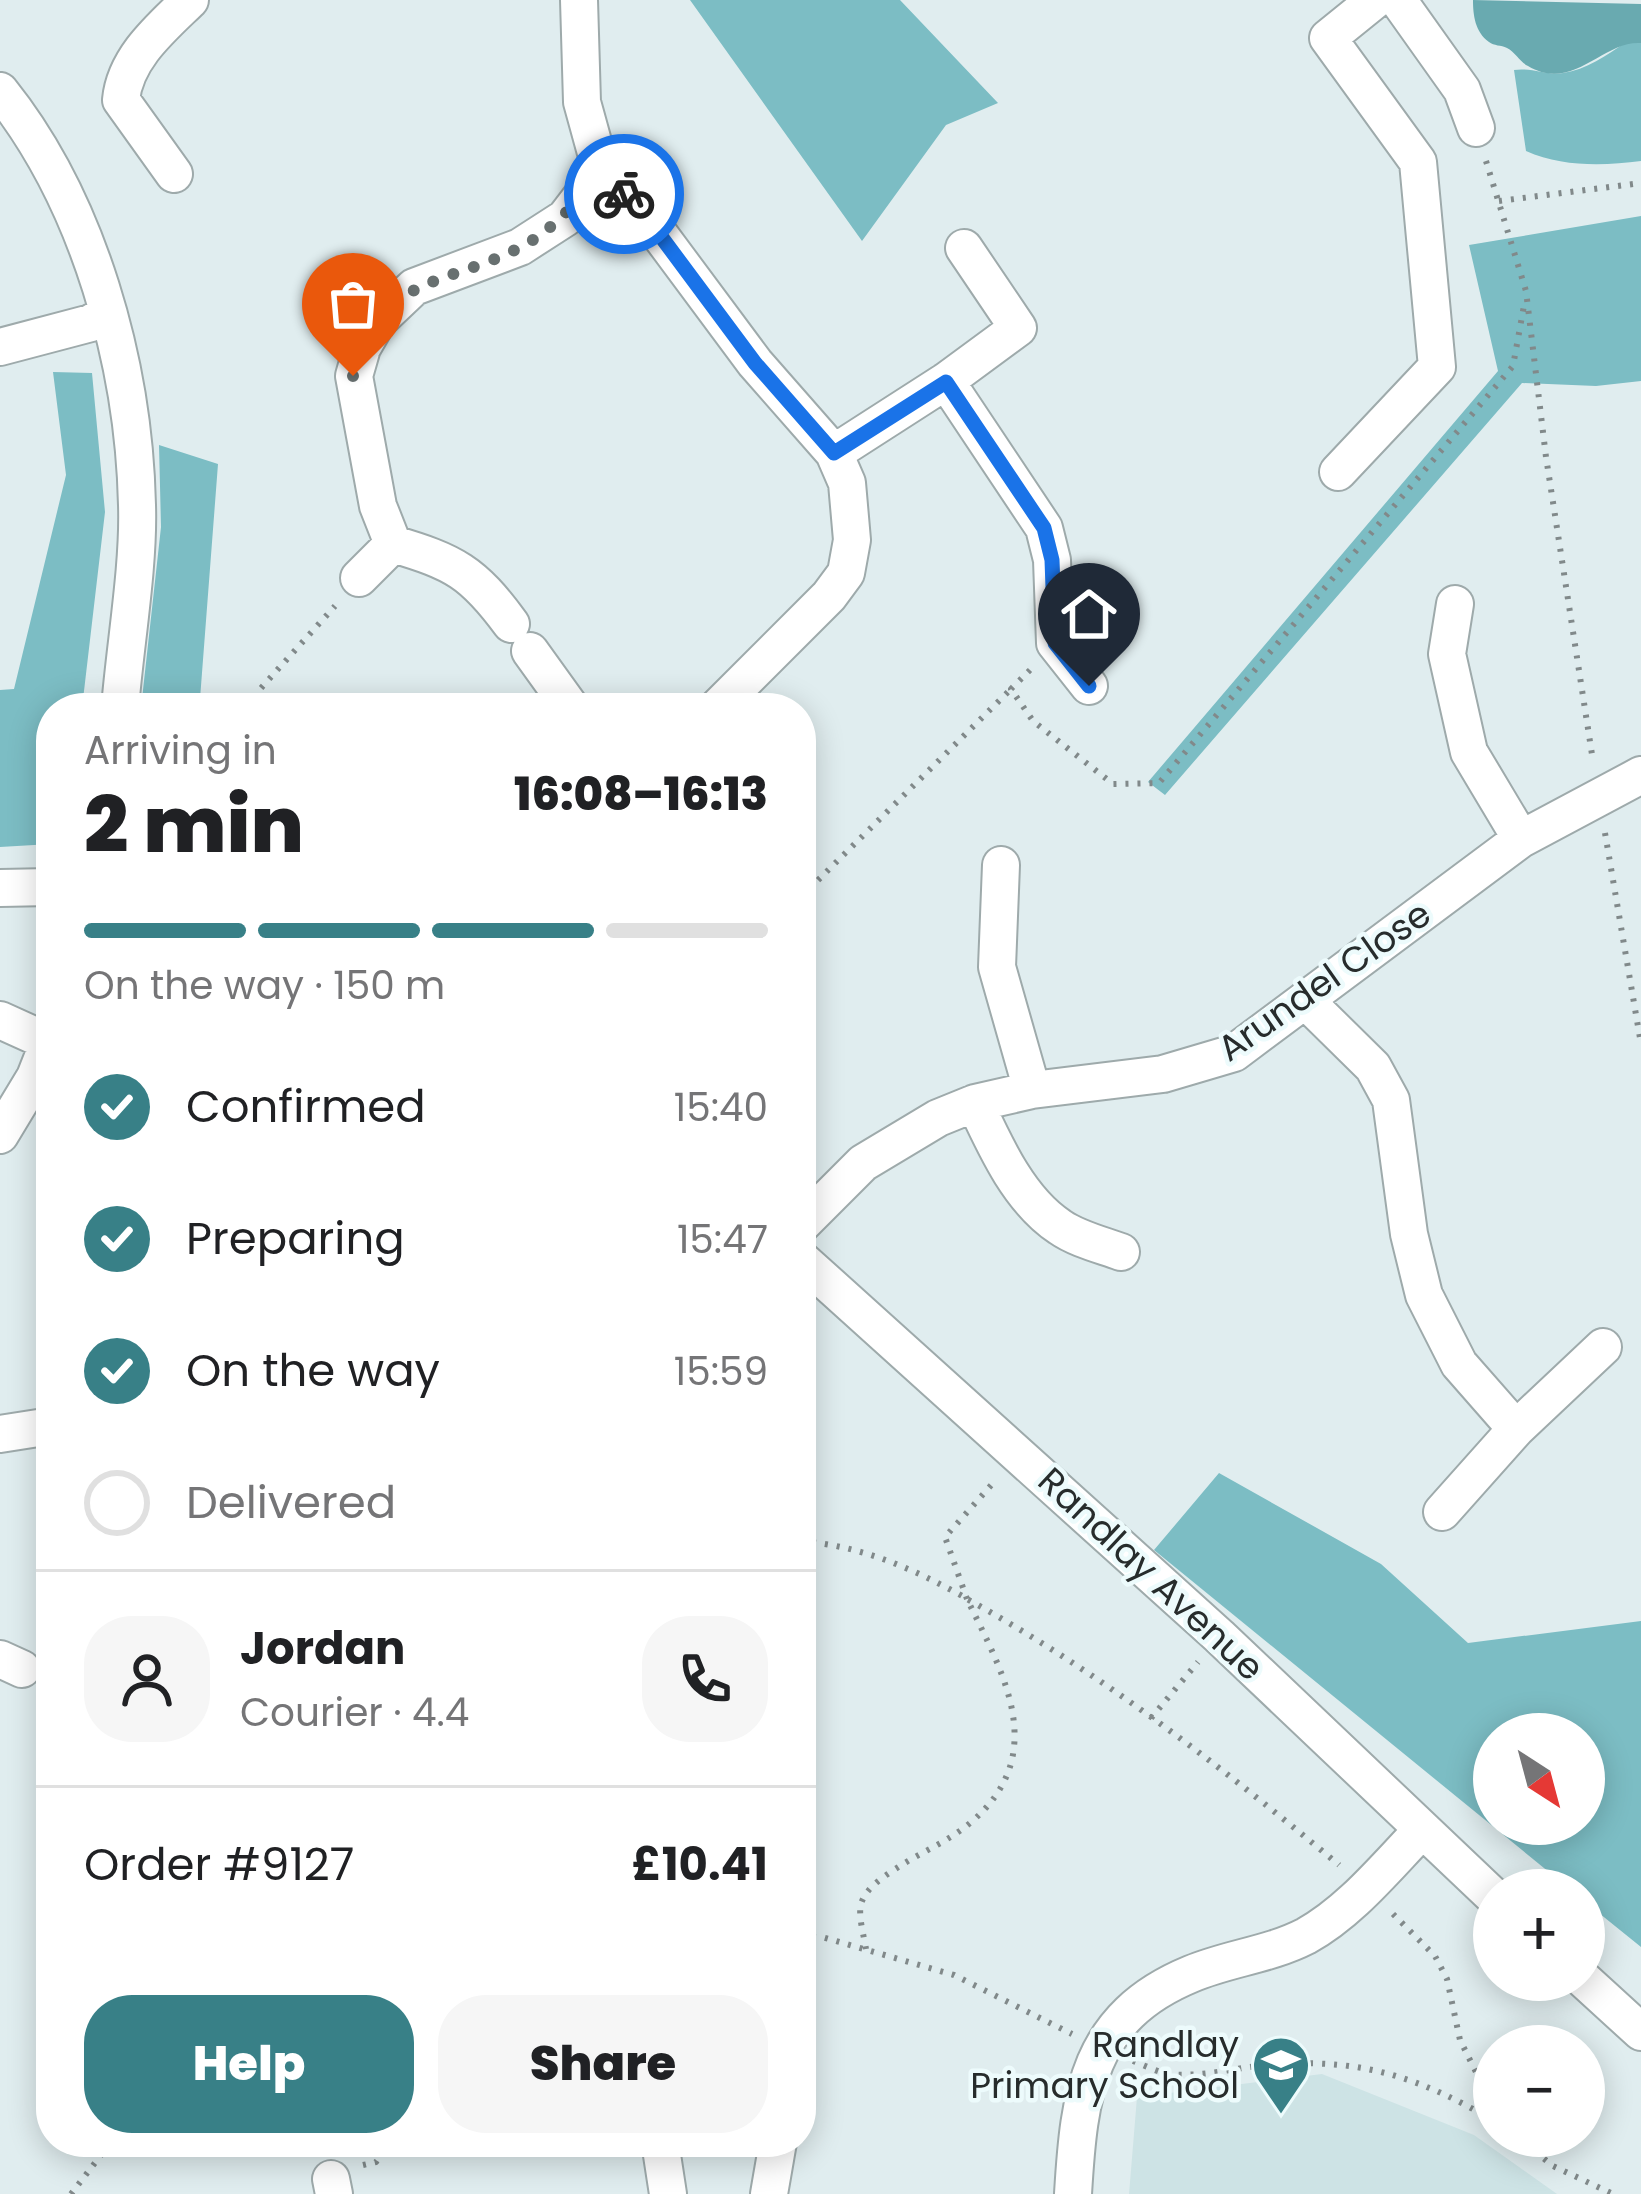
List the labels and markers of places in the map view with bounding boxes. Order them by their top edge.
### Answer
pin [302,253,404,376]
pin [1038,563,1140,686]
place label: Randlay Primary School [970,2019,1239,2111]
school or university icon: Randlay Primary School [1250,2034,1312,2116]

